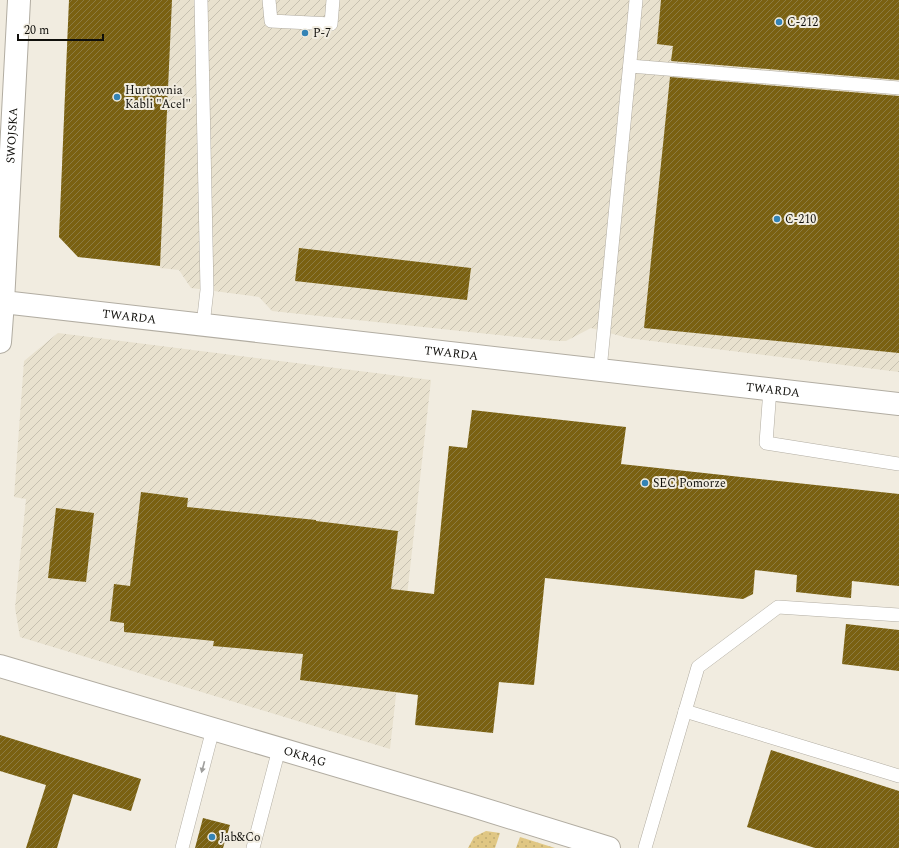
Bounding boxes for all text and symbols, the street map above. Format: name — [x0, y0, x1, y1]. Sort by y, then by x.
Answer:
place label: C-212 — [787, 13, 818, 32]
scale bar — [18, 16, 103, 42]
marker: C-212 — [774, 17, 784, 27]
text: 20 m — [24, 21, 49, 40]
place label: P-7 — [313, 24, 331, 43]
marker: P-7 — [300, 28, 310, 38]
place label: Hurtownia Kabli "Acel" — [125, 81, 191, 114]
marker: Hurtownia Kabli "Acel" — [112, 92, 122, 102]
street label: SWOJSKA — [1, 107, 23, 164]
place label: C-210 — [785, 210, 816, 229]
marker: C-210 — [772, 214, 782, 224]
street label: TWARDA — [101, 304, 157, 329]
street label: TWARDA — [423, 341, 479, 366]
street label: TWARDA — [745, 377, 801, 402]
place label: SEC Pomorze — [653, 474, 726, 493]
marker: SEC Pomorze — [640, 478, 650, 488]
street label: OKRĄG — [281, 741, 329, 772]
one-way arrow — [200, 761, 206, 773]
place label: Jab&Co — [220, 828, 260, 847]
marker: Jab&Co — [207, 832, 217, 842]

